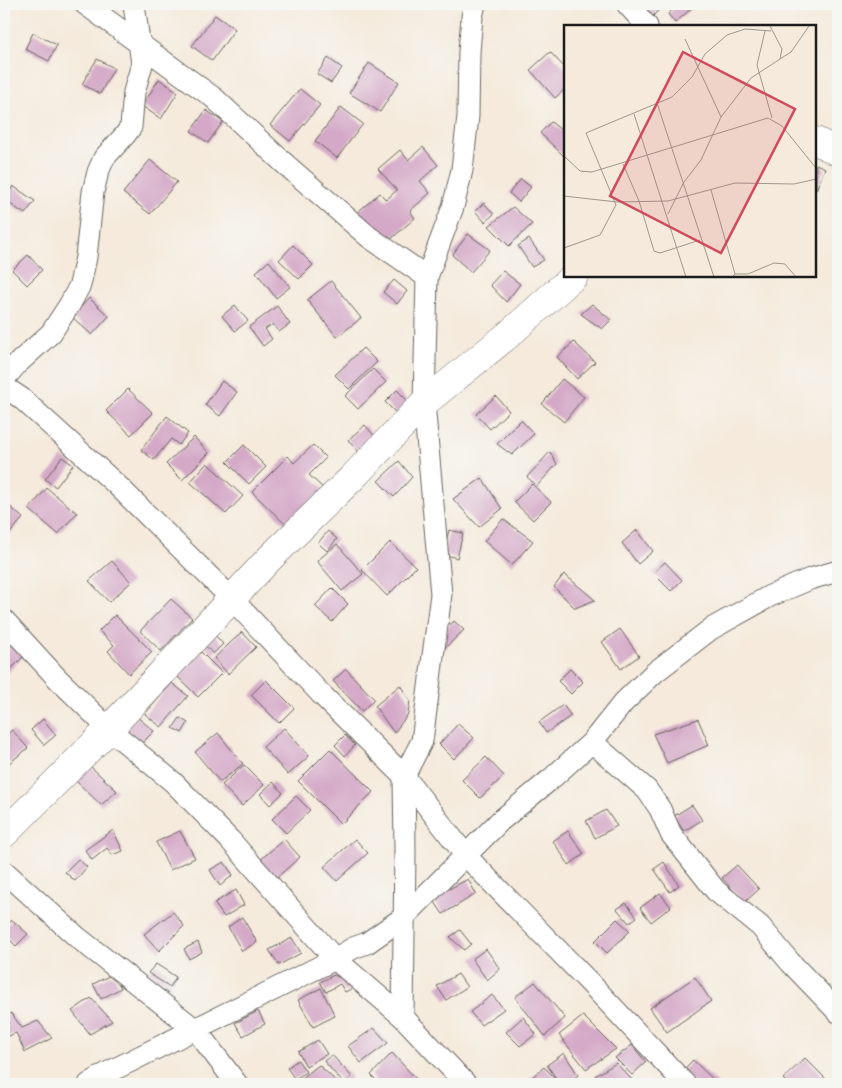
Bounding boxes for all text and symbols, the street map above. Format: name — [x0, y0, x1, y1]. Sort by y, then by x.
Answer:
inset map — [564, 25, 817, 278]

